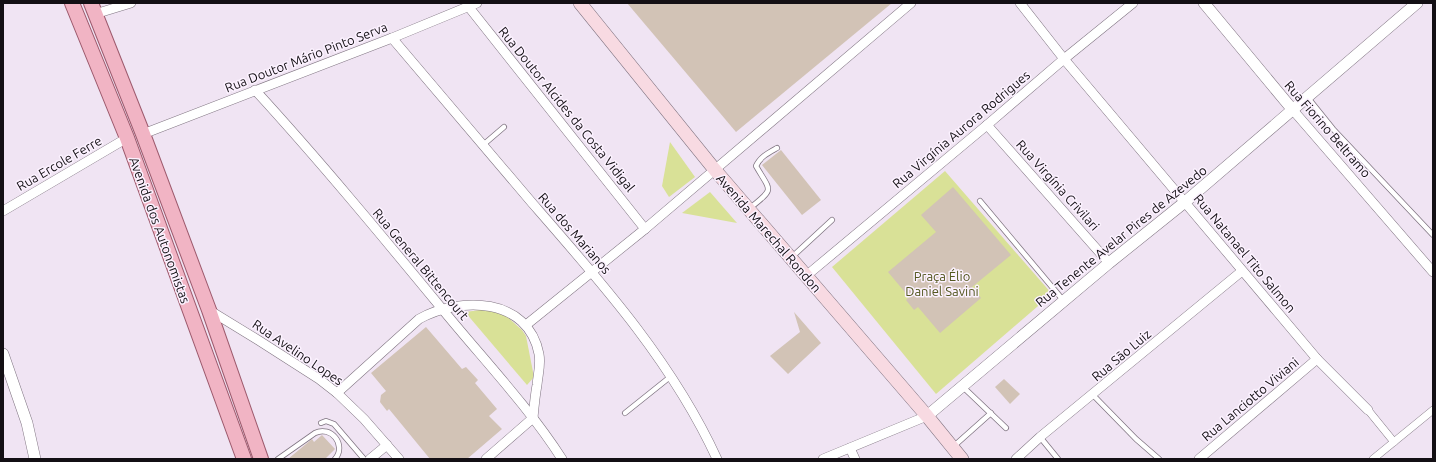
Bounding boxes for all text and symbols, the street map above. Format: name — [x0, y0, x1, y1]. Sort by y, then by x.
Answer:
street label: Rua Doutor Mário Pinto Serva — [223, 19, 389, 95]
street label: Rua Doutor Alcides da Costa Vidigal — [496, 24, 638, 195]
street label: Rua Virgínia Aurora Rodrigues — [890, 67, 1033, 191]
street label: Rua Fiorino Beltramo — [1282, 78, 1374, 180]
street label: Rua Ercole Ferre — [14, 133, 104, 193]
street label: Rua Virgínia Crivilari — [1014, 137, 1102, 233]
street label: Avenida dos Autonomistas — [127, 155, 193, 305]
street label: Rua Tenente Avelar Pires de Azevedo — [1033, 163, 1209, 309]
street label: Avenida Marechal Rondon — [714, 171, 824, 295]
street label: Rua dos Marianos — [536, 190, 614, 277]
street label: Rua Natanael Tito Salmon — [1191, 191, 1299, 315]
street label: Rua General Bittencourt — [370, 206, 472, 322]
park label: Praça Élio Daniel Savini — [905, 268, 979, 298]
street label: Rua Avelino Lopes — [250, 317, 346, 388]
street label: Rua São Luiz — [1089, 326, 1153, 384]
street label: Rua Lanciotto Viviani — [1199, 354, 1301, 444]

